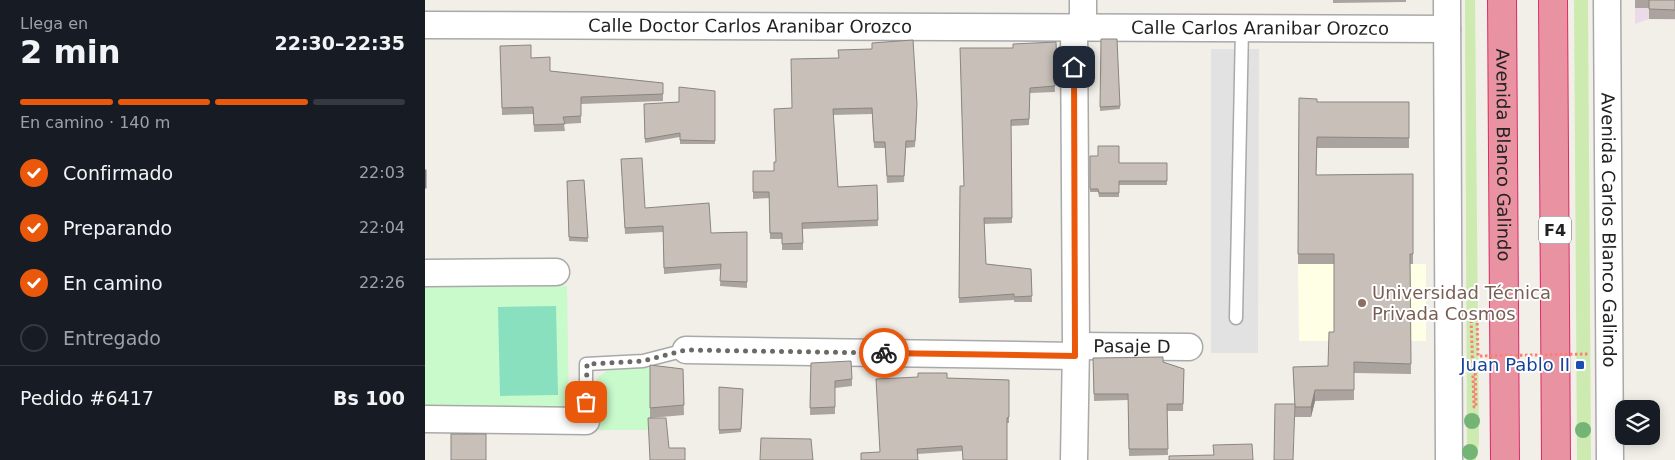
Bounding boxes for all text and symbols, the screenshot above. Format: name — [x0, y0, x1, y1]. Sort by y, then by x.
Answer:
text: Llega en — [20, 14, 88, 33]
street label: Calle Doctor Carlos Aranibar Orozco — [588, 15, 912, 37]
street label: Calle Carlos Aranibar Orozco — [1131, 17, 1389, 39]
text: 22:30–22:35 — [275, 32, 405, 54]
text: 2 min — [20, 33, 121, 71]
pin — [1053, 46, 1095, 88]
street label: Avenida Blanco Galindo — [1492, 48, 1515, 262]
icon: home — [1060, 53, 1088, 81]
street label: Avenida Carlos Blanco Galindo — [1598, 92, 1620, 368]
text: En camino · 140 m — [20, 113, 170, 132]
icon: check — [20, 159, 48, 187]
text: Confirmado — [63, 162, 173, 184]
text: 22:03 — [359, 163, 405, 182]
icon: check — [20, 214, 48, 242]
road number: F4 — [1539, 216, 1571, 244]
text: Preparando — [63, 217, 172, 239]
text: 22:04 — [359, 218, 405, 237]
icon: check — [20, 269, 48, 297]
text: En camino — [63, 272, 163, 294]
text: 22:26 — [359, 273, 405, 292]
place label: Universidad Técnica Privada Cosmos — [1372, 282, 1551, 324]
marker: Universidad Técnica Privada Cosmos — [1356, 297, 1368, 309]
text: Entregado — [63, 327, 161, 349]
courier — [859, 328, 909, 378]
street label: Pasaje D — [1093, 335, 1171, 357]
icon: bike — [870, 339, 898, 367]
place label: Juan Pablo II — [1459, 354, 1570, 375]
marker: Juan Pablo II — [1574, 359, 1586, 371]
pin — [565, 381, 607, 423]
text: Pedido #6417 — [20, 387, 154, 409]
text: Bs 100 — [333, 387, 405, 409]
icon: bag — [572, 388, 600, 416]
map controls — [1615, 400, 1660, 445]
button: layers — [1615, 400, 1660, 445]

